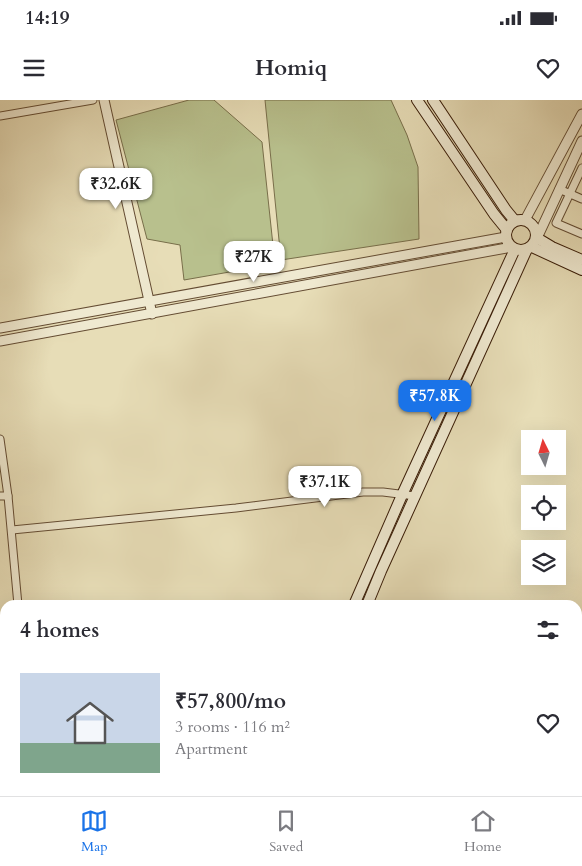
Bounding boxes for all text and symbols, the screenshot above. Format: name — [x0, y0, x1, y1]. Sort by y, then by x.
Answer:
text: 14:19 — [25, 5, 69, 31]
text: Homiq — [255, 53, 327, 83]
icon: menu — [20, 54, 48, 82]
icon: heart — [534, 54, 562, 82]
pin: ₹32.6K — [75, 168, 157, 210]
text: ₹32.6K — [90, 173, 142, 195]
pin: ₹27K — [224, 240, 284, 283]
text: ₹27K — [235, 246, 273, 268]
pin: ₹57.8K — [394, 380, 476, 422]
text: ₹57.8K — [409, 385, 461, 407]
north arrow — [521, 430, 566, 475]
map controls — [521, 430, 566, 585]
pin: ₹37.1K — [284, 466, 366, 508]
text: ₹37.1K — [299, 471, 351, 493]
button: locate — [521, 485, 566, 530]
button: layers — [521, 540, 566, 585]
text: 4 homes — [20, 616, 99, 645]
icon: filters — [534, 616, 562, 644]
text: ₹57,800/mo — [175, 687, 286, 716]
icon: home — [60, 693, 120, 753]
icon: heart — [534, 709, 562, 737]
text: 3 rooms · 116 m² — [175, 716, 290, 738]
text: Apartment — [175, 738, 248, 760]
tab: Map — [80, 807, 108, 856]
tab: Saved — [269, 807, 303, 856]
tab: Home — [464, 807, 502, 856]

